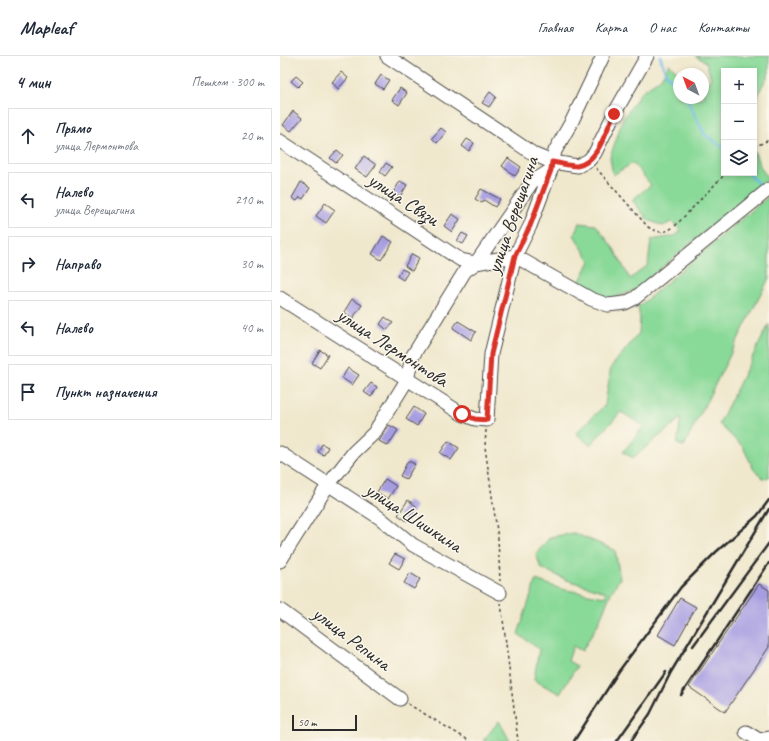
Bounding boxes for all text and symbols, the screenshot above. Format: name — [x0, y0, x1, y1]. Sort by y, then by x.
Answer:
text: Mapleaf — [20, 16, 73, 40]
text: Главная — [538, 19, 573, 36]
text: Карта — [595, 19, 627, 36]
text: О нас — [649, 19, 676, 36]
text: Контакты — [698, 19, 749, 36]
north arrow — [673, 68, 709, 104]
map controls — [721, 68, 757, 176]
button: + — [721, 68, 757, 104]
text: 4 мин — [16, 72, 51, 93]
text: Пешком · 300 m — [191, 74, 264, 90]
button: − — [721, 104, 757, 140]
route end — [605, 105, 623, 123]
text: Прямо — [55, 119, 91, 138]
icon: ahead — [17, 125, 39, 147]
text: 20 m — [241, 128, 263, 144]
text: улица Лермонтова — [55, 138, 138, 154]
button: layers — [721, 140, 757, 176]
street label: улица Верещагина — [481, 152, 545, 278]
street label: улица Связи — [362, 167, 445, 233]
text: Налево — [55, 183, 93, 202]
icon: left — [17, 189, 39, 211]
text: 210 m — [235, 192, 263, 208]
text: улица Верещагина — [55, 202, 134, 218]
icon: right — [17, 253, 39, 275]
text: Направо — [55, 255, 101, 274]
text: 30 m — [241, 256, 263, 272]
street label: улица Лермонтова — [332, 302, 454, 393]
icon: left — [17, 317, 39, 339]
text: Налево — [55, 319, 93, 338]
text: 40 m — [241, 320, 263, 336]
icon: arrive — [17, 381, 39, 403]
text: Пункт назначения — [55, 383, 157, 402]
route start — [453, 405, 471, 423]
street label: улица Шишкина — [360, 476, 468, 559]
street label: улица Репина — [307, 600, 397, 677]
scale bar — [292, 713, 357, 732]
text: 50 m — [298, 715, 317, 729]

